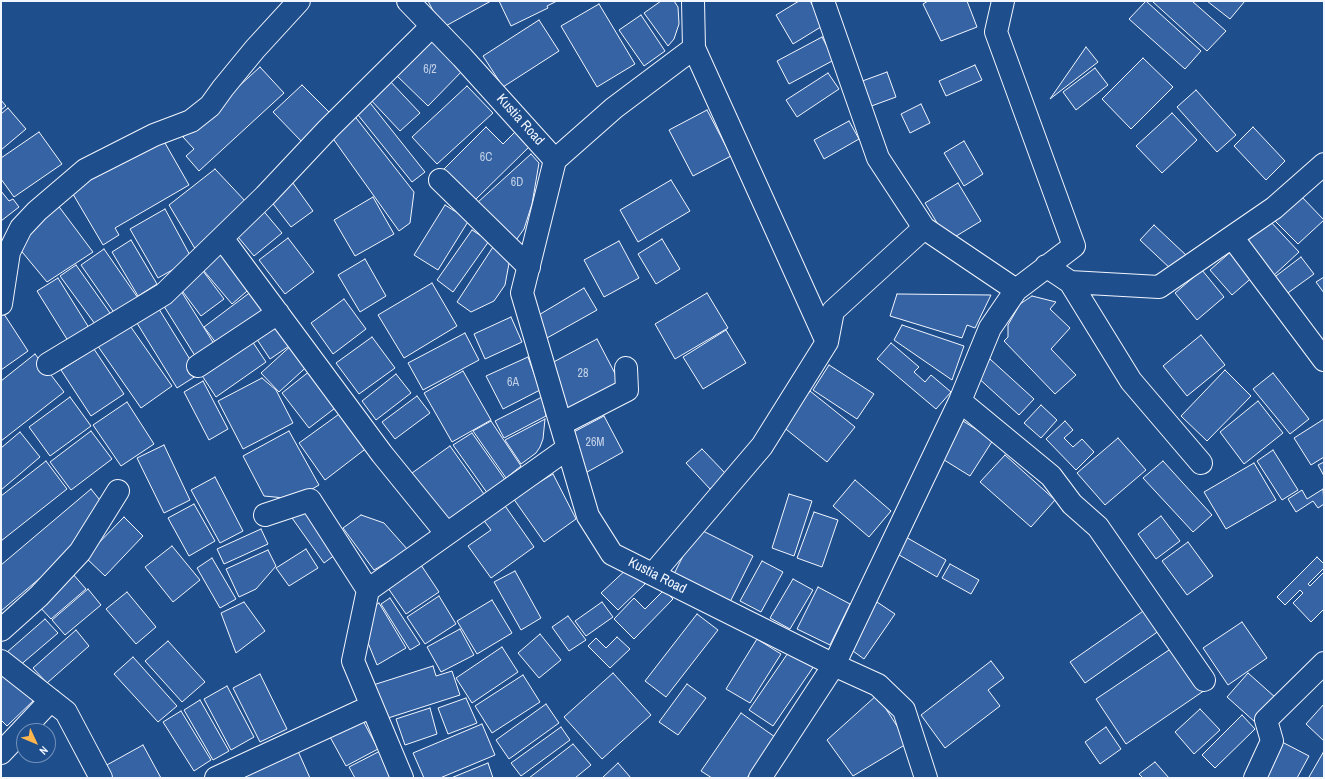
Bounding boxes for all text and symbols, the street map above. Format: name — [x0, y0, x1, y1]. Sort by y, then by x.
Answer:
house number: 6/2 — [423, 63, 437, 77]
street label: Kustia Road — [493, 91, 547, 149]
house number: 6C — [480, 151, 492, 165]
house number: 6D — [511, 176, 523, 190]
house number: 28 — [578, 367, 588, 381]
house number: 6A — [507, 376, 519, 390]
house number: 26M — [585, 436, 605, 450]
street label: Kustia Road — [625, 554, 689, 598]
north arrow — [16, 723, 56, 763]
text: N — [37, 743, 51, 758]

